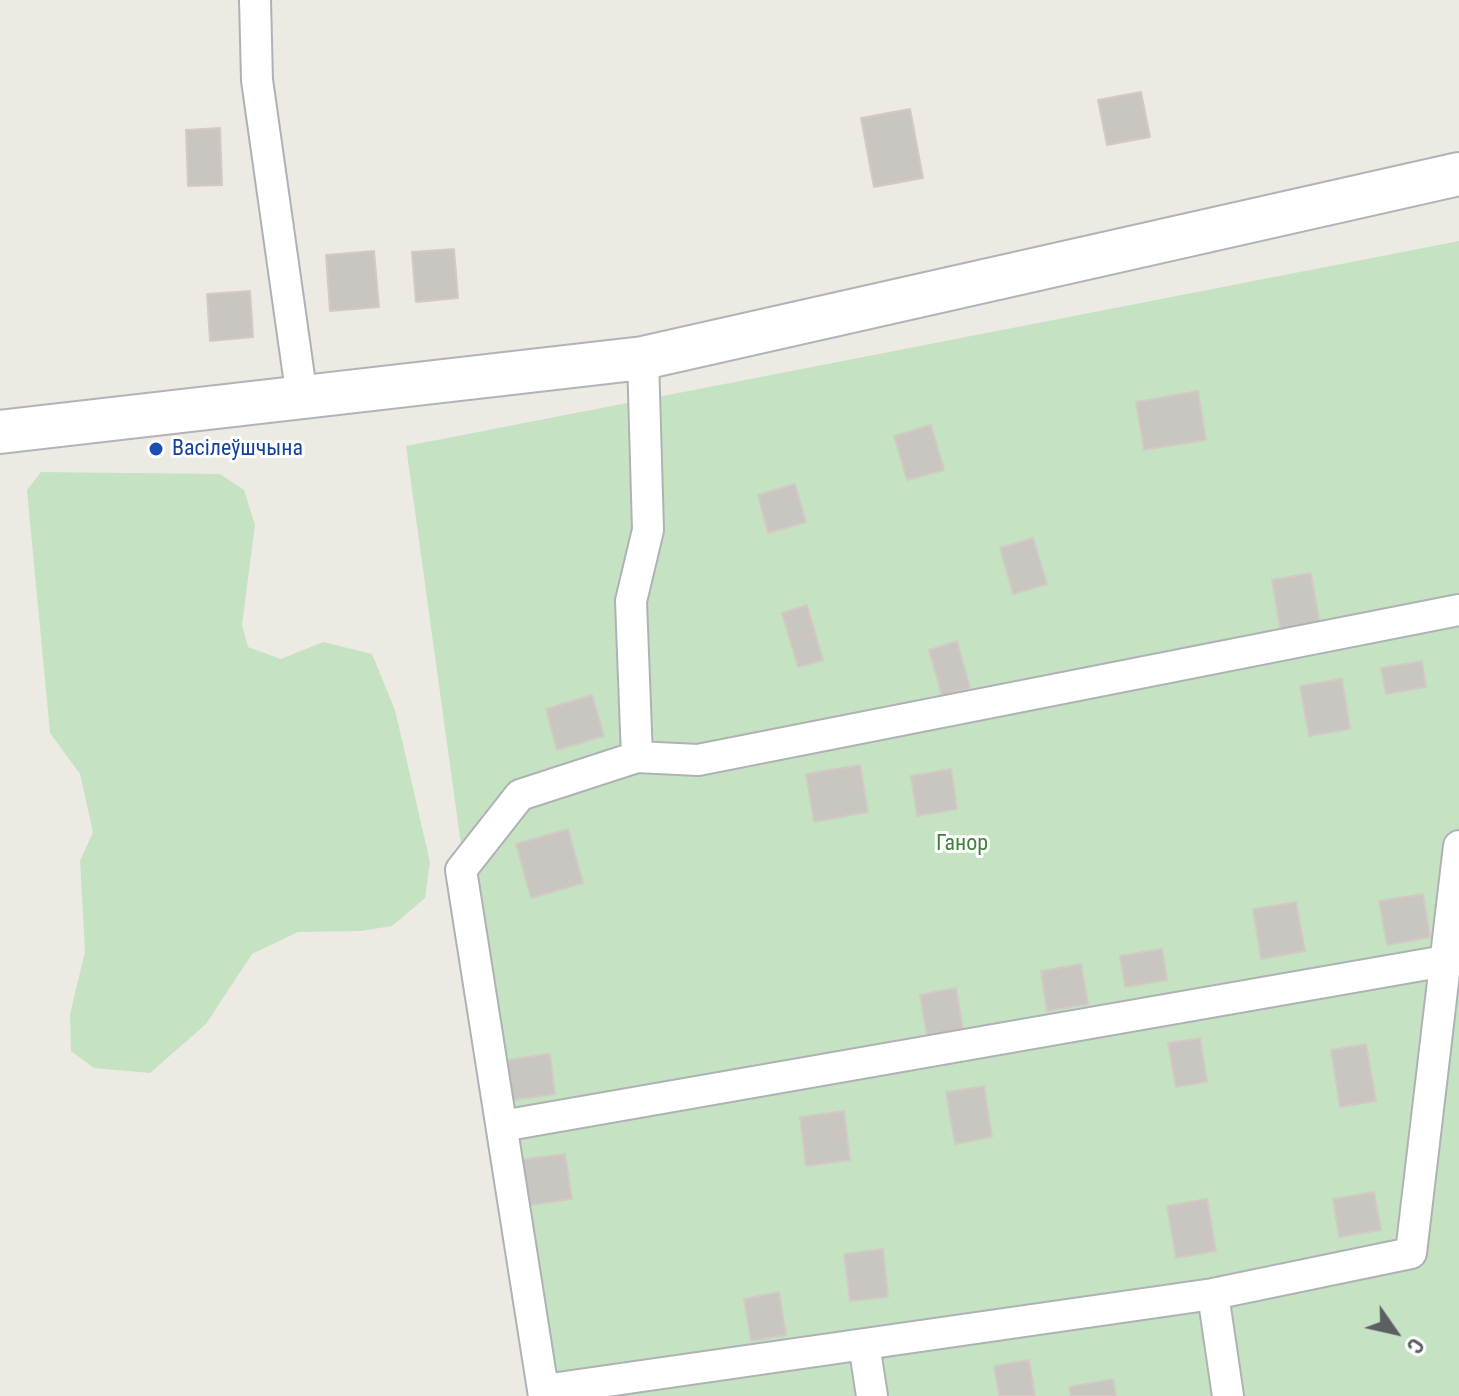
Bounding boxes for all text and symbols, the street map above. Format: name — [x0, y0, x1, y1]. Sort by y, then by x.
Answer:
place label: Васілеўшчына — [172, 436, 303, 462]
marker: Васілеўшчына — [147, 440, 165, 458]
park label: Ганор — [936, 831, 988, 857]
north arrow — [1355, 1292, 1435, 1372]
text: С — [1401, 1334, 1429, 1358]

